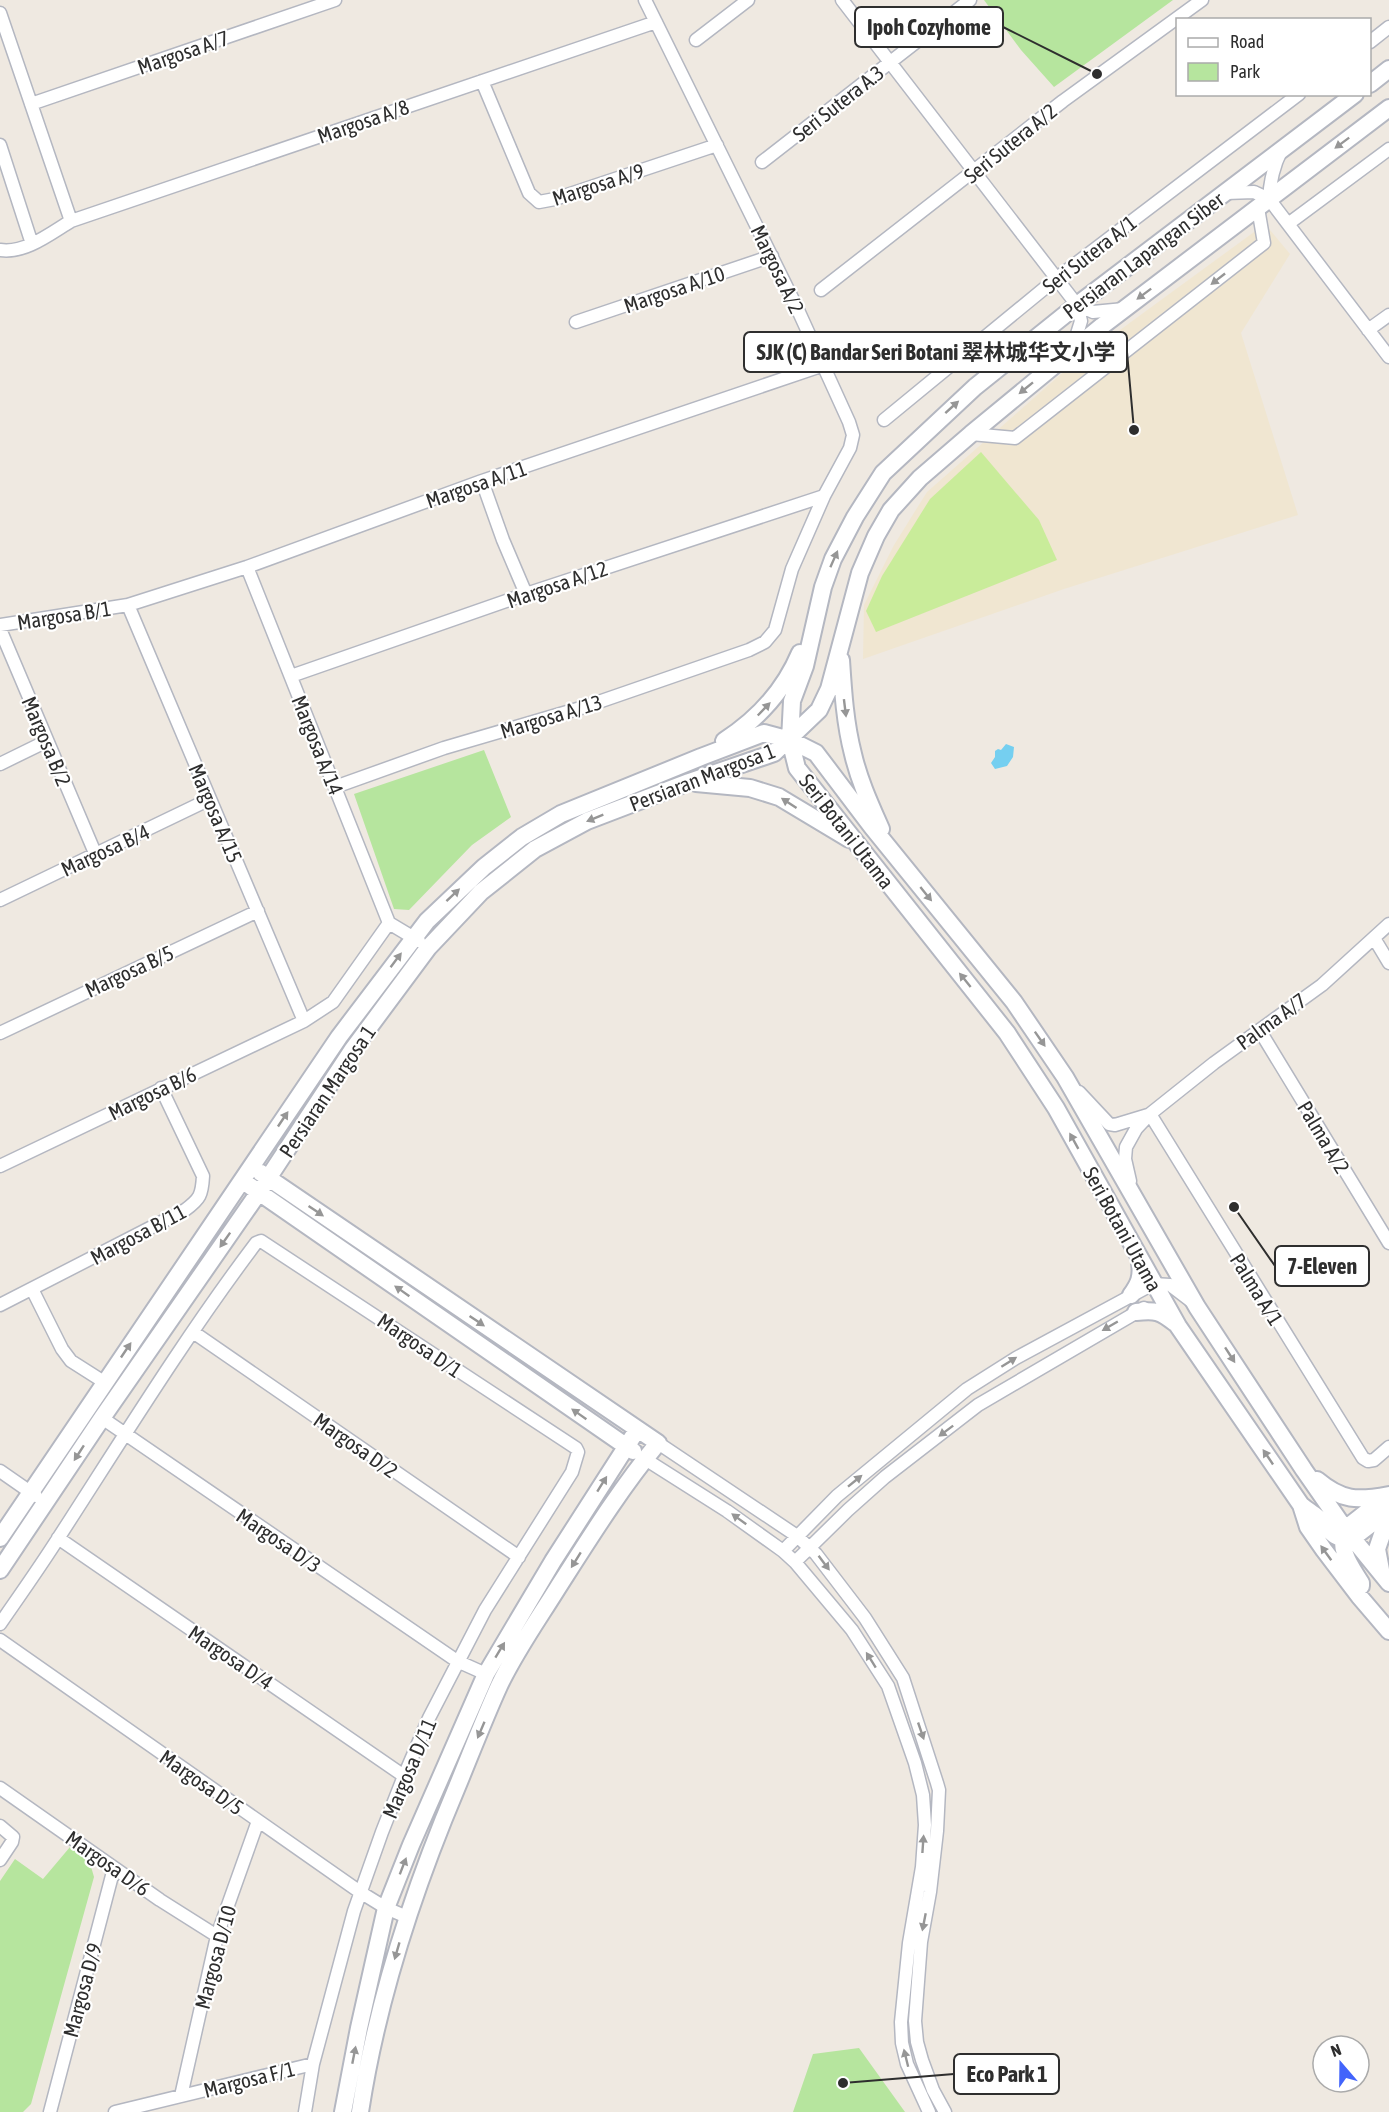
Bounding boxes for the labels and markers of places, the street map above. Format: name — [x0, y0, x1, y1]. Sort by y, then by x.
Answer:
callout: Ipoh Cozyhome — [855, 7, 1003, 47]
callout: SJK (C) Bandar Seri Botani 翠林城华文小学 — [744, 332, 1127, 372]
callout: 7-Eleven — [1275, 1246, 1369, 1286]
callout: Eco Park 1 — [954, 2054, 1059, 2094]

